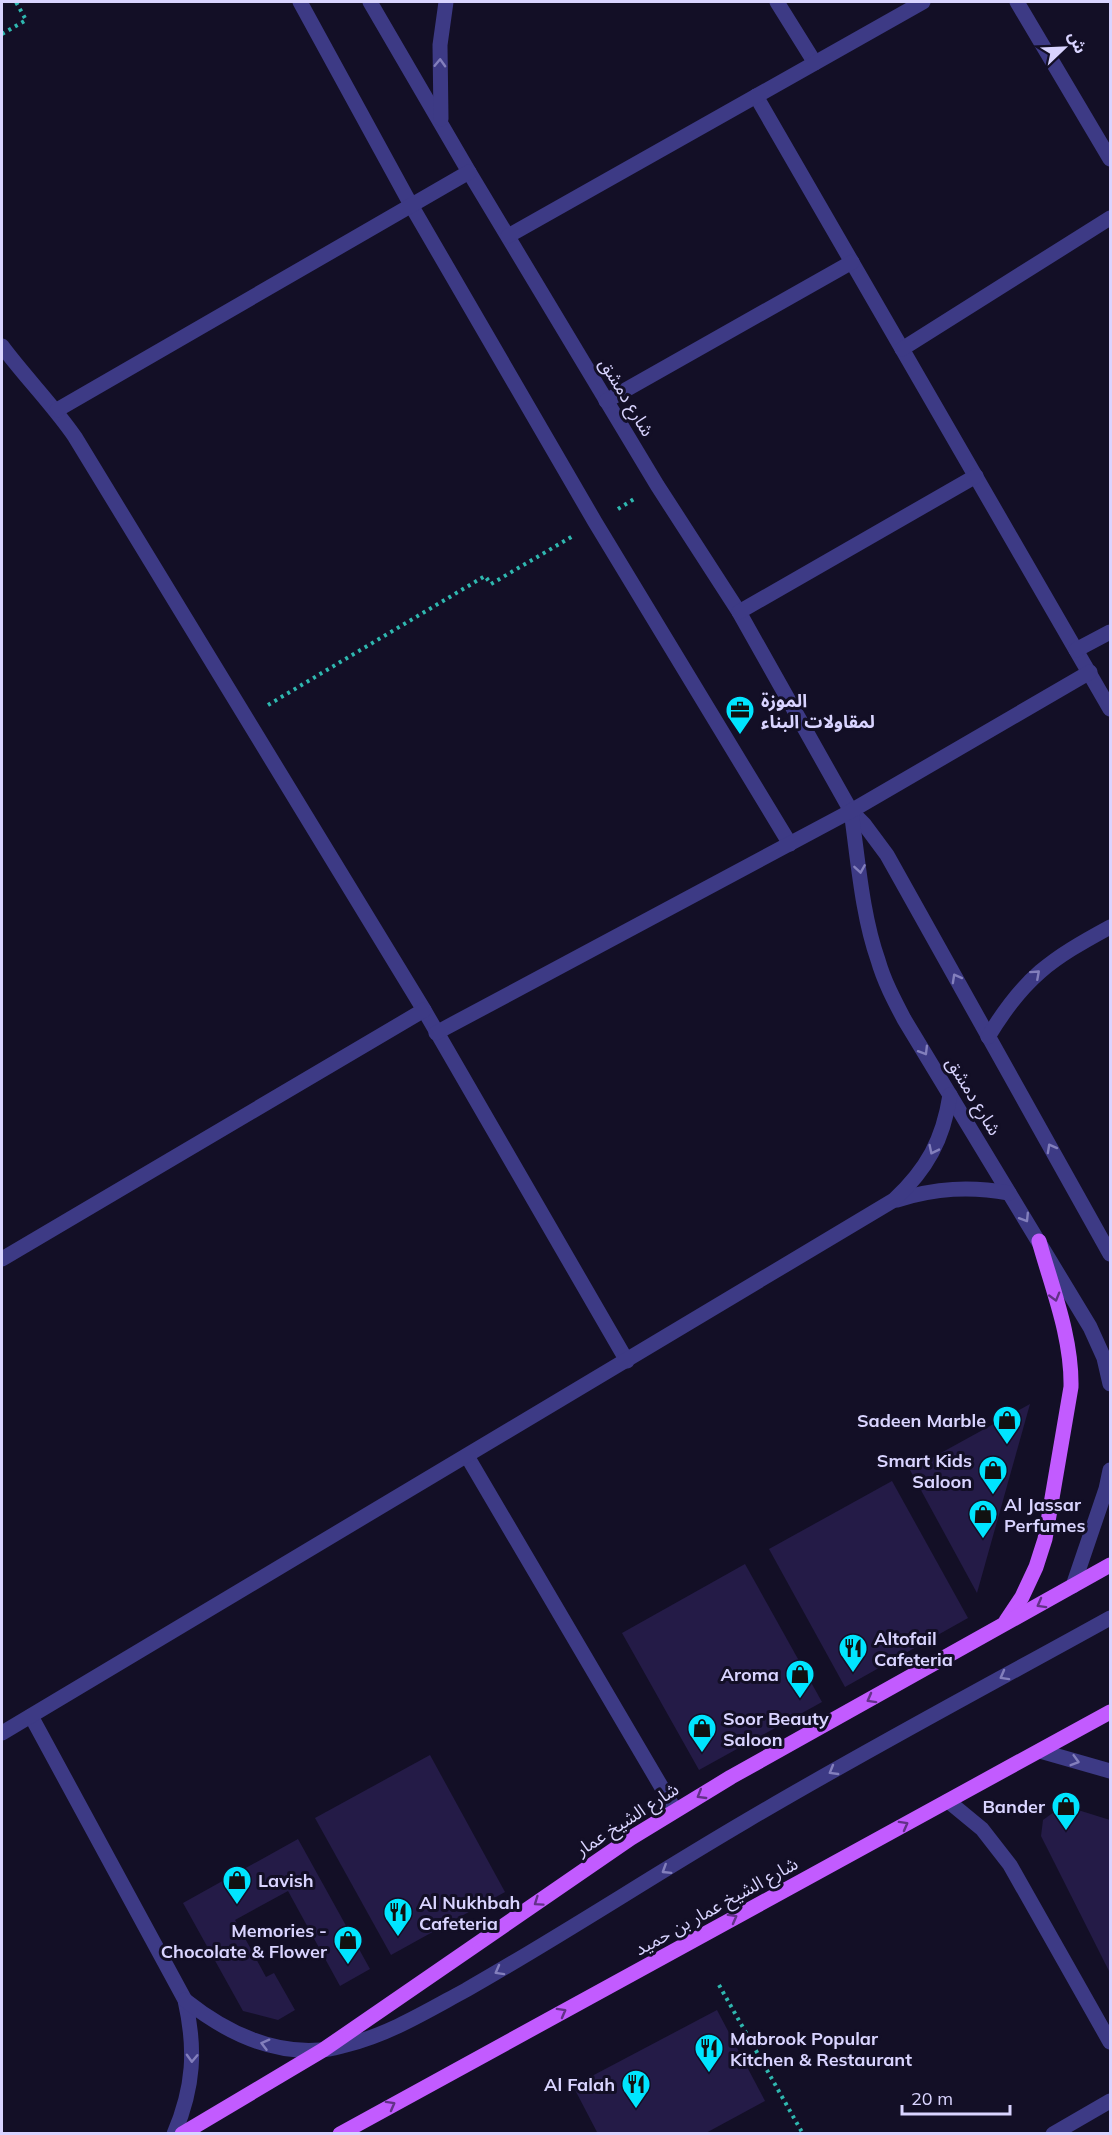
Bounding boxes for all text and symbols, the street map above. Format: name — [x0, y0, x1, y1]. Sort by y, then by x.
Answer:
north arrow — [1034, 18, 1094, 78]
text: ش — [1064, 28, 1091, 56]
one-way arrow — [433, 59, 446, 68]
street label: شارع دمشق — [592, 354, 659, 442]
place label: الموزة لمقاولات البناء — [761, 689, 875, 733]
office icon: الموزة لمقاولات البناء — [724, 694, 756, 736]
one-way arrow — [853, 864, 865, 874]
one-way arrow — [1029, 970, 1040, 981]
one-way arrow — [952, 974, 963, 984]
one-way arrow — [916, 1045, 928, 1055]
street label: شارع دمشق — [939, 1053, 1006, 1141]
one-way arrow — [929, 1144, 941, 1155]
one-way arrow — [1047, 1144, 1058, 1154]
one-way arrow — [1017, 1212, 1029, 1222]
one-way arrow — [1048, 1291, 1060, 1302]
shop icon: Sadeen Marble — [991, 1404, 1023, 1446]
place label: Sadeen Marble — [857, 1409, 986, 1432]
place label: Smart Kids Saloon — [877, 1449, 972, 1493]
shop icon: Smart Kids Saloon — [977, 1454, 1009, 1496]
place label: Al Jassar Perfumes — [1004, 1493, 1085, 1537]
shop icon: Al Jassar Perfumes — [967, 1498, 999, 1540]
one-way arrow — [1037, 1597, 1047, 1608]
place label: Altofail Cafeteria — [874, 1627, 953, 1671]
restaurant icon: Altofail Cafeteria — [837, 1632, 869, 1674]
shop icon: Aroma — [784, 1658, 816, 1700]
place label: Aroma — [721, 1663, 779, 1686]
one-way arrow — [1000, 1669, 1010, 1680]
one-way arrow — [867, 1692, 877, 1703]
place label: Soor Beauty Saloon — [723, 1707, 829, 1751]
shop icon: Soor Beauty Saloon — [686, 1712, 718, 1754]
one-way arrow — [1069, 1754, 1080, 1766]
one-way arrow — [829, 1764, 840, 1775]
street label: شارع الشيخ عمار — [570, 1777, 685, 1864]
one-way arrow — [697, 1787, 707, 1799]
shop icon: Bander — [1050, 1790, 1082, 1832]
place label: Bander — [982, 1795, 1046, 1818]
one-way arrow — [898, 1821, 908, 1832]
street label: شارع الشيخ عمار بن حميد — [630, 1852, 803, 1963]
one-way arrow — [662, 1863, 672, 1875]
shop icon: Lavish — [221, 1864, 253, 1906]
place label: Lavish — [258, 1869, 314, 1892]
place label: Al Nukhbah Cafeteria — [419, 1891, 520, 1935]
one-way arrow — [534, 1895, 545, 1906]
restaurant icon: Al Nukhbah Cafeteria — [382, 1896, 414, 1938]
one-way arrow — [727, 1914, 737, 1925]
place label: Memories - Chocolate & Flower — [161, 1919, 328, 1963]
shop icon: Memories - Chocolate & Flower — [332, 1924, 364, 1966]
one-way arrow — [495, 1964, 505, 1975]
one-way arrow — [556, 2008, 566, 2019]
place label: Mabrook Popular Kitchen & Restaurant — [730, 2027, 912, 2071]
restaurant icon: Mabrook Popular Kitchen & Restaurant — [693, 2032, 725, 2074]
one-way arrow — [260, 2038, 270, 2051]
one-way arrow — [186, 2054, 198, 2063]
restaurant icon: Al Falah — [620, 2068, 652, 2110]
place label: Al Falah — [544, 2073, 615, 2096]
scale bar — [902, 2078, 1010, 2116]
text: 20 m — [911, 2087, 953, 2110]
one-way arrow — [385, 2101, 395, 2112]

